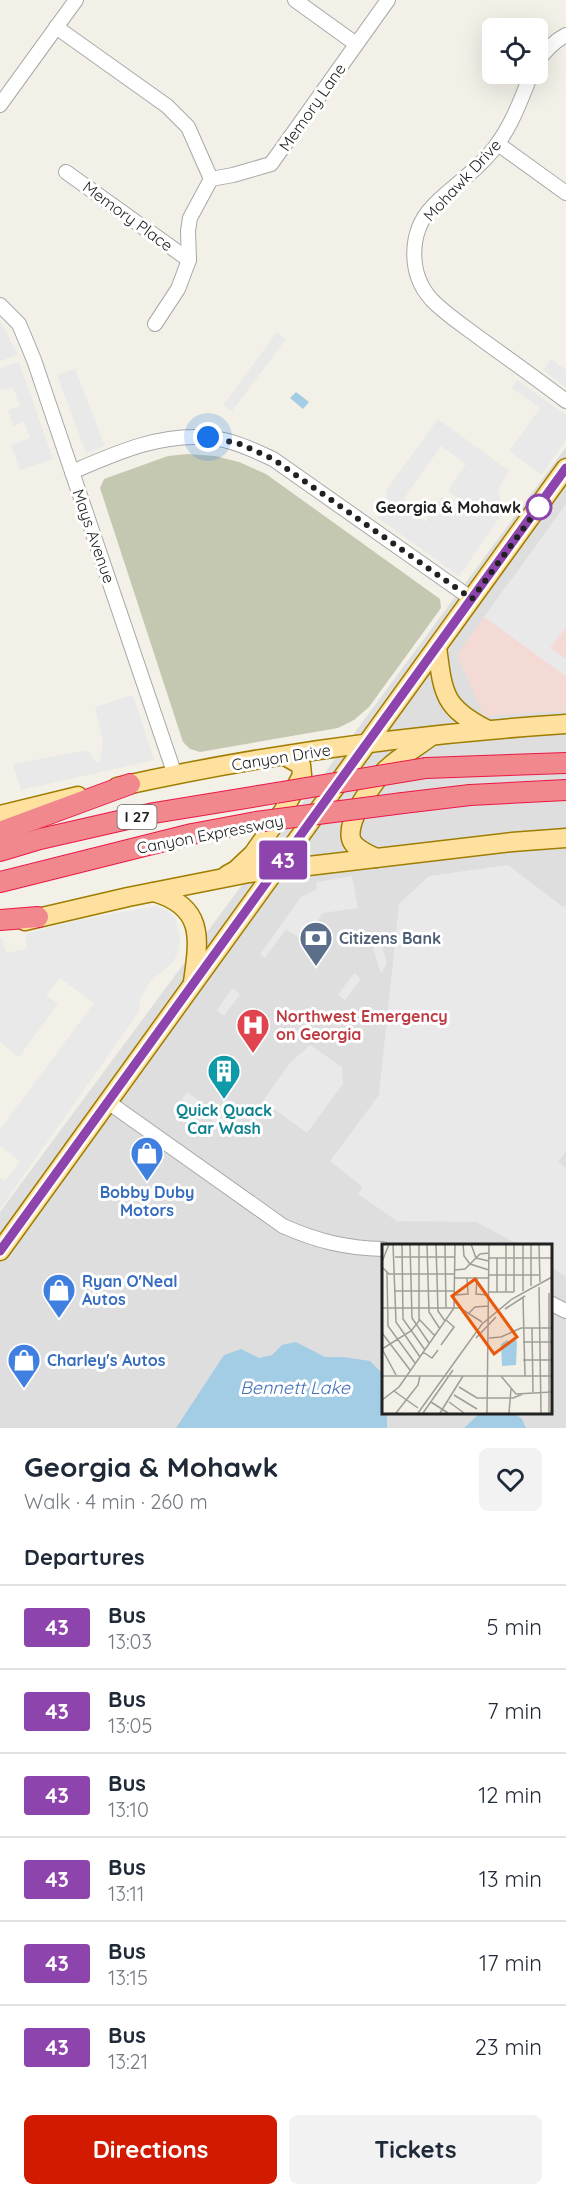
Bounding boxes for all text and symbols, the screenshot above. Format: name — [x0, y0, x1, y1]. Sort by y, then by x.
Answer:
map controls — [482, 18, 548, 84]
button: locate — [482, 18, 548, 84]
street label: Memory Lane — [274, 59, 350, 155]
street label: Mohawk Drive — [419, 135, 505, 225]
street label: Memory Place — [79, 177, 177, 255]
your location — [193, 422, 223, 452]
street label: Mays Avenue — [69, 486, 119, 586]
marker: Georgia & Mohawk — [526, 494, 552, 520]
place label: Georgia & Mohawk — [376, 497, 521, 517]
street label: Canyon Drive — [230, 739, 332, 775]
road number: I 27 — [118, 805, 156, 829]
street label: Canyon Expressway — [135, 810, 285, 858]
line badge: 43 — [256, 840, 310, 880]
text: 43 — [271, 847, 295, 873]
bank icon: Citizens Bank — [298, 920, 334, 967]
place label: Citizens Bank — [339, 928, 441, 948]
place label: Northwest Emergency on Georgia — [276, 1006, 448, 1044]
hospital icon: Northwest Emergency on Georgia — [235, 1007, 271, 1054]
building icon: Quick Quack Car Wash — [206, 1053, 242, 1100]
place label: Quick Quack Car Wash — [176, 1100, 272, 1138]
shop icon: Bobby Duby Motors — [129, 1135, 165, 1182]
place label: Bobby Duby Motors — [100, 1182, 194, 1220]
inset map — [382, 1244, 551, 1413]
place label: Ryan O'Neal Autos — [82, 1271, 178, 1309]
shop icon: Ryan O'Neal Autos — [41, 1272, 77, 1319]
shop icon: Charley's Autos — [6, 1342, 42, 1389]
place label: Charley's Autos — [47, 1350, 166, 1370]
water label: Bennett Lake — [240, 1376, 351, 1399]
button: heart — [479, 1448, 542, 1511]
text: Georgia & Mohawk — [24, 1449, 278, 1484]
text: Walk · 4 min · 260 m — [24, 1489, 208, 1514]
text: Departures — [24, 1543, 145, 1571]
text: Bus — [108, 1601, 146, 1629]
text: 5 min — [487, 1613, 542, 1641]
text: 43 — [45, 1614, 69, 1640]
text: 13:03 — [108, 1629, 152, 1654]
text: Bus — [108, 1685, 146, 1713]
text: 7 min — [487, 1697, 542, 1725]
text: 43 — [45, 1698, 69, 1724]
text: 13:05 — [108, 1713, 152, 1738]
text: Bus — [108, 1769, 146, 1797]
text: 12 min — [478, 1781, 542, 1809]
text: 43 — [45, 1782, 69, 1808]
text: 13:10 — [108, 1797, 149, 1822]
text: Bus — [108, 1853, 146, 1881]
text: 13 min — [479, 1865, 542, 1893]
text: 43 — [45, 1866, 69, 1892]
text: 13:11 — [108, 1881, 144, 1906]
text: Bus — [108, 1937, 146, 1965]
text: 17 min — [479, 1949, 542, 1977]
text: 43 — [45, 1950, 69, 1976]
text: 13:15 — [108, 1965, 148, 1990]
text: Bus — [108, 2021, 146, 2049]
text: 23 min — [475, 2033, 542, 2061]
text: 43 — [45, 2034, 69, 2060]
text: 13:21 — [108, 2049, 148, 2074]
button: Directions — [24, 2115, 277, 2184]
button: Tickets — [289, 2115, 542, 2184]

